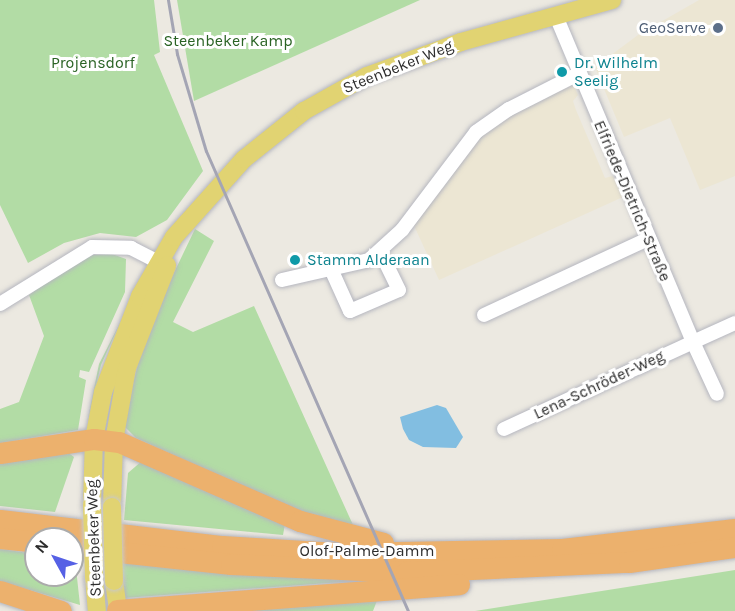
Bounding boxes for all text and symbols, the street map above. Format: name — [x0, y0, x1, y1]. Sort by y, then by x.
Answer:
place label: GeoServe — [639, 18, 706, 38]
marker: GeoServe — [711, 21, 725, 35]
park label: Steenbeker Kamp — [163, 31, 293, 51]
street label: Steenbeker Weg — [340, 36, 456, 98]
park label: Projensdorf — [51, 53, 135, 73]
place label: Dr. Wilhelm Seelig — [574, 53, 658, 91]
marker: Dr. Wilhelm Seelig — [555, 65, 569, 79]
street label: Elfriede-Dietrich-Straße — [589, 118, 675, 284]
place label: Stamm Alderaan — [307, 250, 430, 270]
marker: Stamm Alderaan — [288, 253, 302, 267]
street label: Lena-Schröder-Weg — [531, 346, 667, 424]
street label: Steenbeker Weg — [82, 479, 106, 597]
north arrow — [24, 527, 84, 587]
text: N — [30, 536, 52, 557]
street label: Olof-Palme-Damm — [300, 541, 434, 561]

